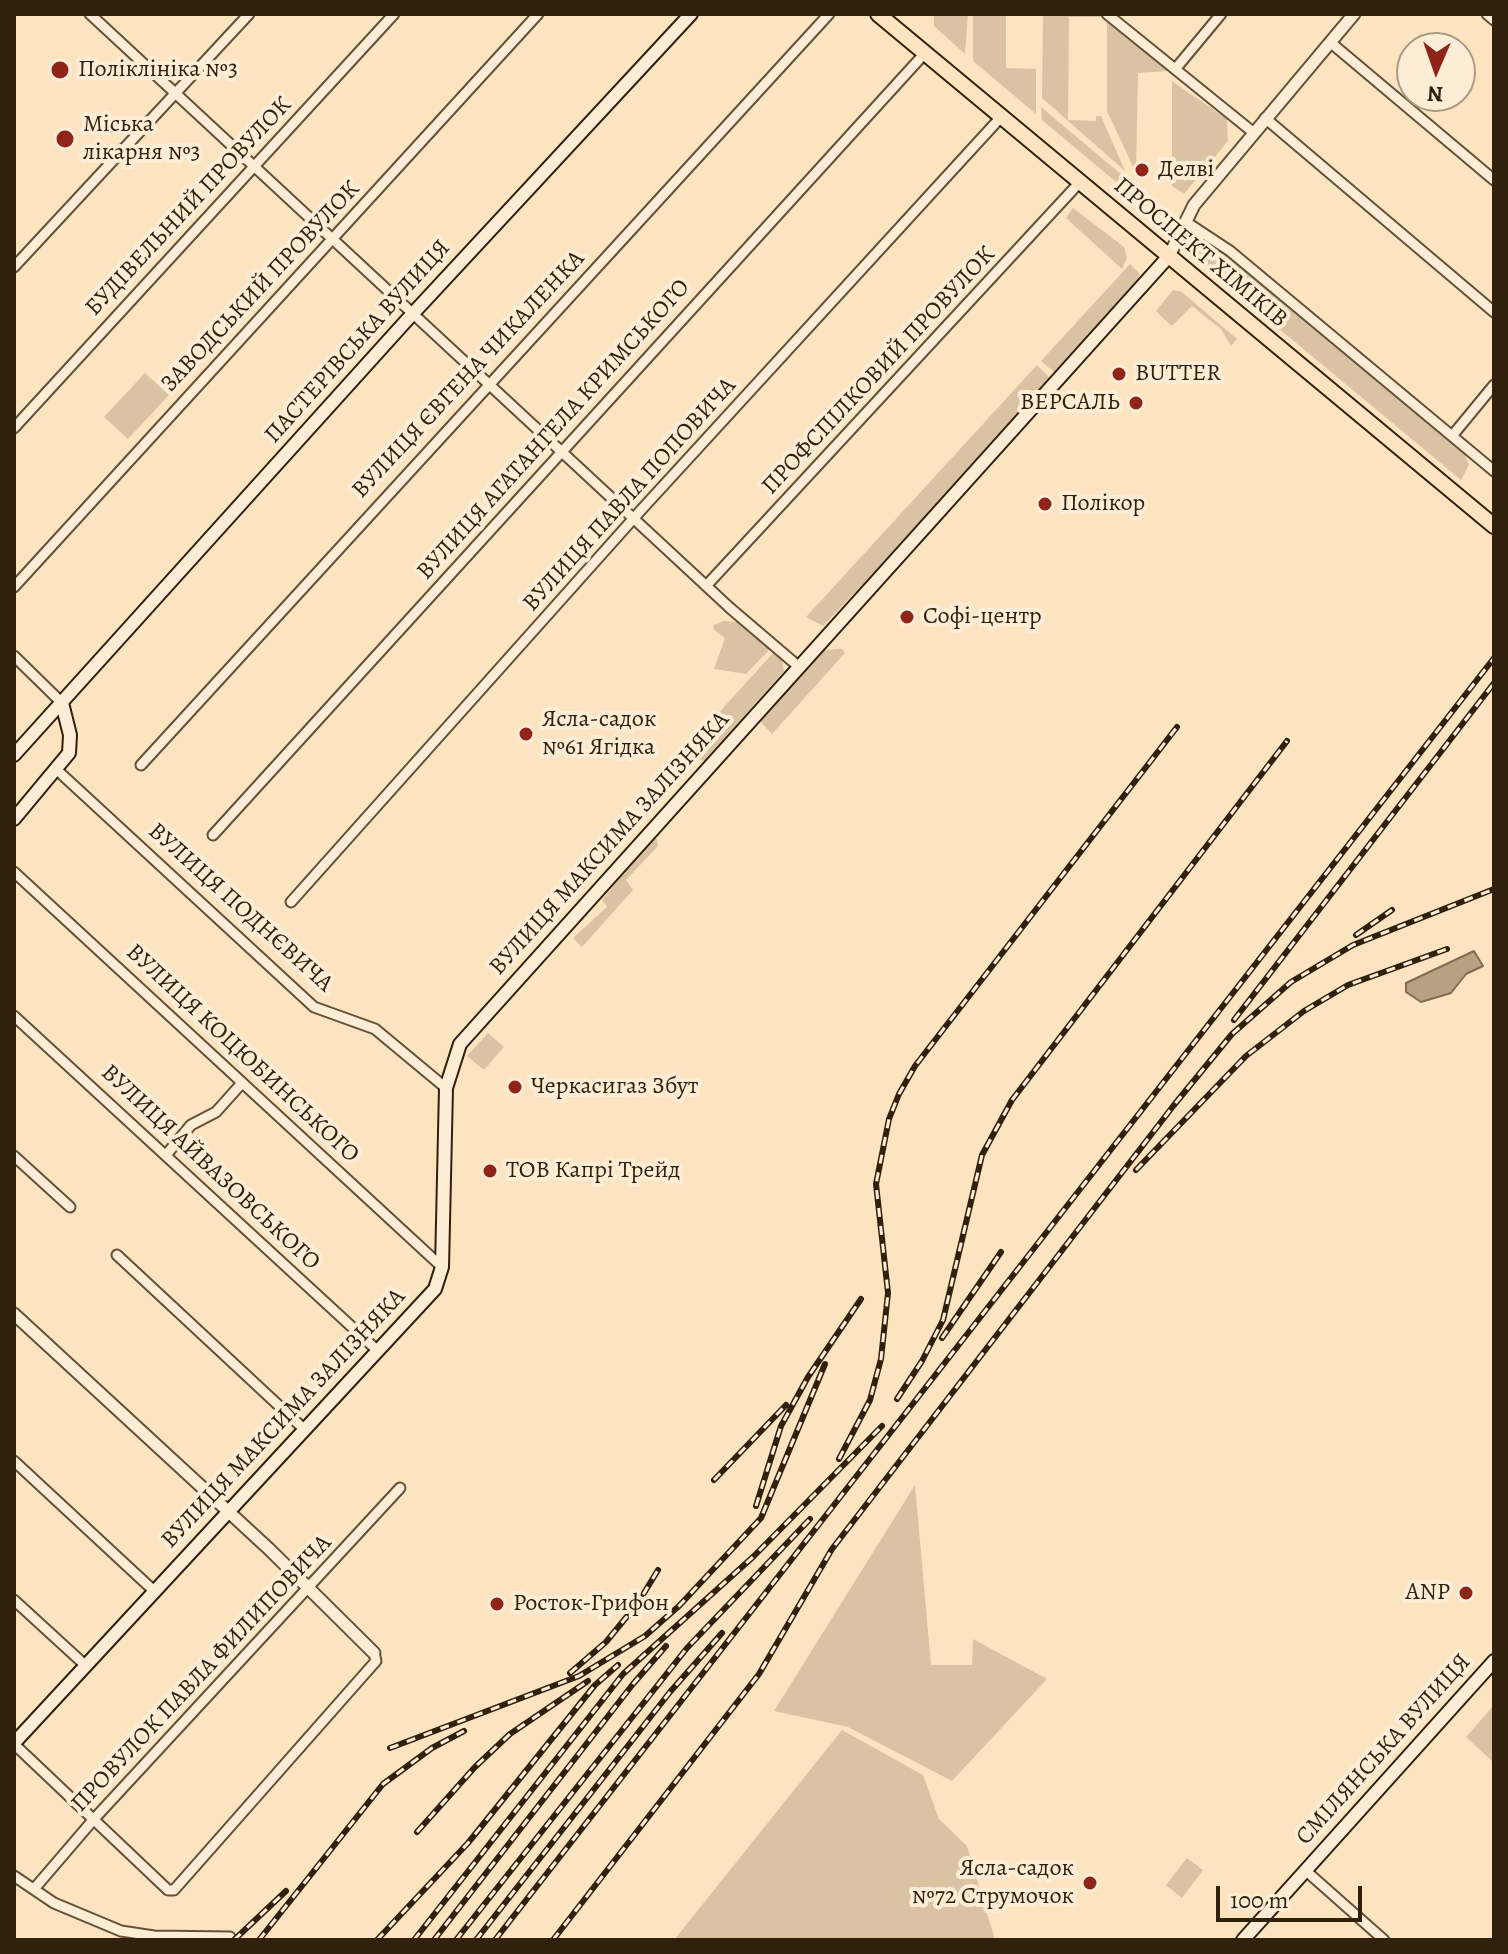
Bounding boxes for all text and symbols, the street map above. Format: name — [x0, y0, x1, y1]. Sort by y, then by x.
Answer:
north arrow — [1396, 32, 1476, 112]
place label: Поліклініка №3 — [78, 56, 238, 84]
marker: Поліклініка №3 — [49, 59, 71, 81]
text: N — [1427, 79, 1444, 109]
street label: БУДІВЕЛЬНИЙ ПРОВУЛОК — [80, 91, 298, 323]
place label: Міська лікарня №3 — [83, 111, 201, 167]
marker: Міська лікарня №3 — [54, 128, 76, 150]
place label: Делві — [1158, 156, 1214, 184]
marker: Делві — [1133, 161, 1151, 179]
street label: ПРОСПЕКТ ХІМІКІВ — [1107, 172, 1293, 334]
street label: ЗАВОДСЬКИЙ ПРОВУЛОК — [156, 175, 366, 399]
street label: ПАСТЕРІВСЬКА ВУЛИЦЯ — [259, 234, 457, 450]
street label: ПРОФСПІЛКОВИЙ ПРОВУЛОК — [756, 241, 1002, 501]
street label: ВУЛИЦЯ ЄВГЕНА ЧИКАЛЕНКА — [347, 245, 591, 505]
street label: ВУЛИЦЯ АГАТАНГЕЛА КРИМСЬКОГО — [411, 274, 697, 586]
place label: BUTTER — [1135, 360, 1221, 388]
marker: BUTTER — [1110, 365, 1128, 383]
street label: ВУЛИЦЯ ПАВЛА ПОПОВИЧА — [517, 372, 743, 618]
place label: ВЕРСАЛЬ — [1020, 389, 1120, 417]
marker: ВЕРСАЛЬ — [1127, 394, 1145, 412]
place label: Полікор — [1061, 490, 1145, 518]
marker: Полікор — [1036, 495, 1054, 513]
place label: Софі-центр — [923, 603, 1042, 631]
marker: Софі-центр — [898, 608, 916, 626]
street label: ВУЛИЦЯ МАКСИМА ЗАЛІЗНЯКА — [484, 706, 736, 982]
place label: Ясла-садок №61 Ягідка — [542, 706, 656, 762]
marker: Ясла-садок №61 Ягідка — [517, 725, 535, 743]
street label: ВУЛИЦЯ ПОДНЄВИЧА — [141, 817, 339, 999]
street label: ВУЛИЦЯ КОЦЮБИНСЬКОГО — [120, 938, 364, 1170]
street label: ВУЛИЦЯ АЙВАЗОВСЬКОГО — [95, 1059, 325, 1277]
place label: Черкасигаз Збут — [531, 1073, 698, 1101]
marker: Черкасигаз Збут — [506, 1078, 524, 1096]
place label: ТОВ Капрі Трейд — [506, 1157, 680, 1185]
marker: ТОВ Капрі Трейд — [481, 1162, 499, 1180]
street label: ВУЛИЦЯ МАКСИМА ЗАЛІЗНЯКА — [156, 1283, 412, 1555]
street label: ПРОВУЛОК ПАВЛА ФИЛИПОВИЧА — [66, 1529, 338, 1819]
place label: ANP — [1406, 1579, 1450, 1607]
marker: ANP — [1457, 1584, 1475, 1602]
place label: Росток-Грифон — [513, 1590, 669, 1618]
marker: Росток-Грифон — [488, 1595, 506, 1613]
street label: СМІЛЯНСЬКА ВУЛИЦЯ — [1291, 1649, 1477, 1851]
place label: Ясла-садок №72 Струмочок — [912, 1855, 1074, 1911]
scale bar — [1220, 1870, 1366, 1920]
marker: Ясла-садок №72 Струмочок — [1081, 1874, 1099, 1892]
text: 100 m — [1230, 1884, 1289, 1916]

